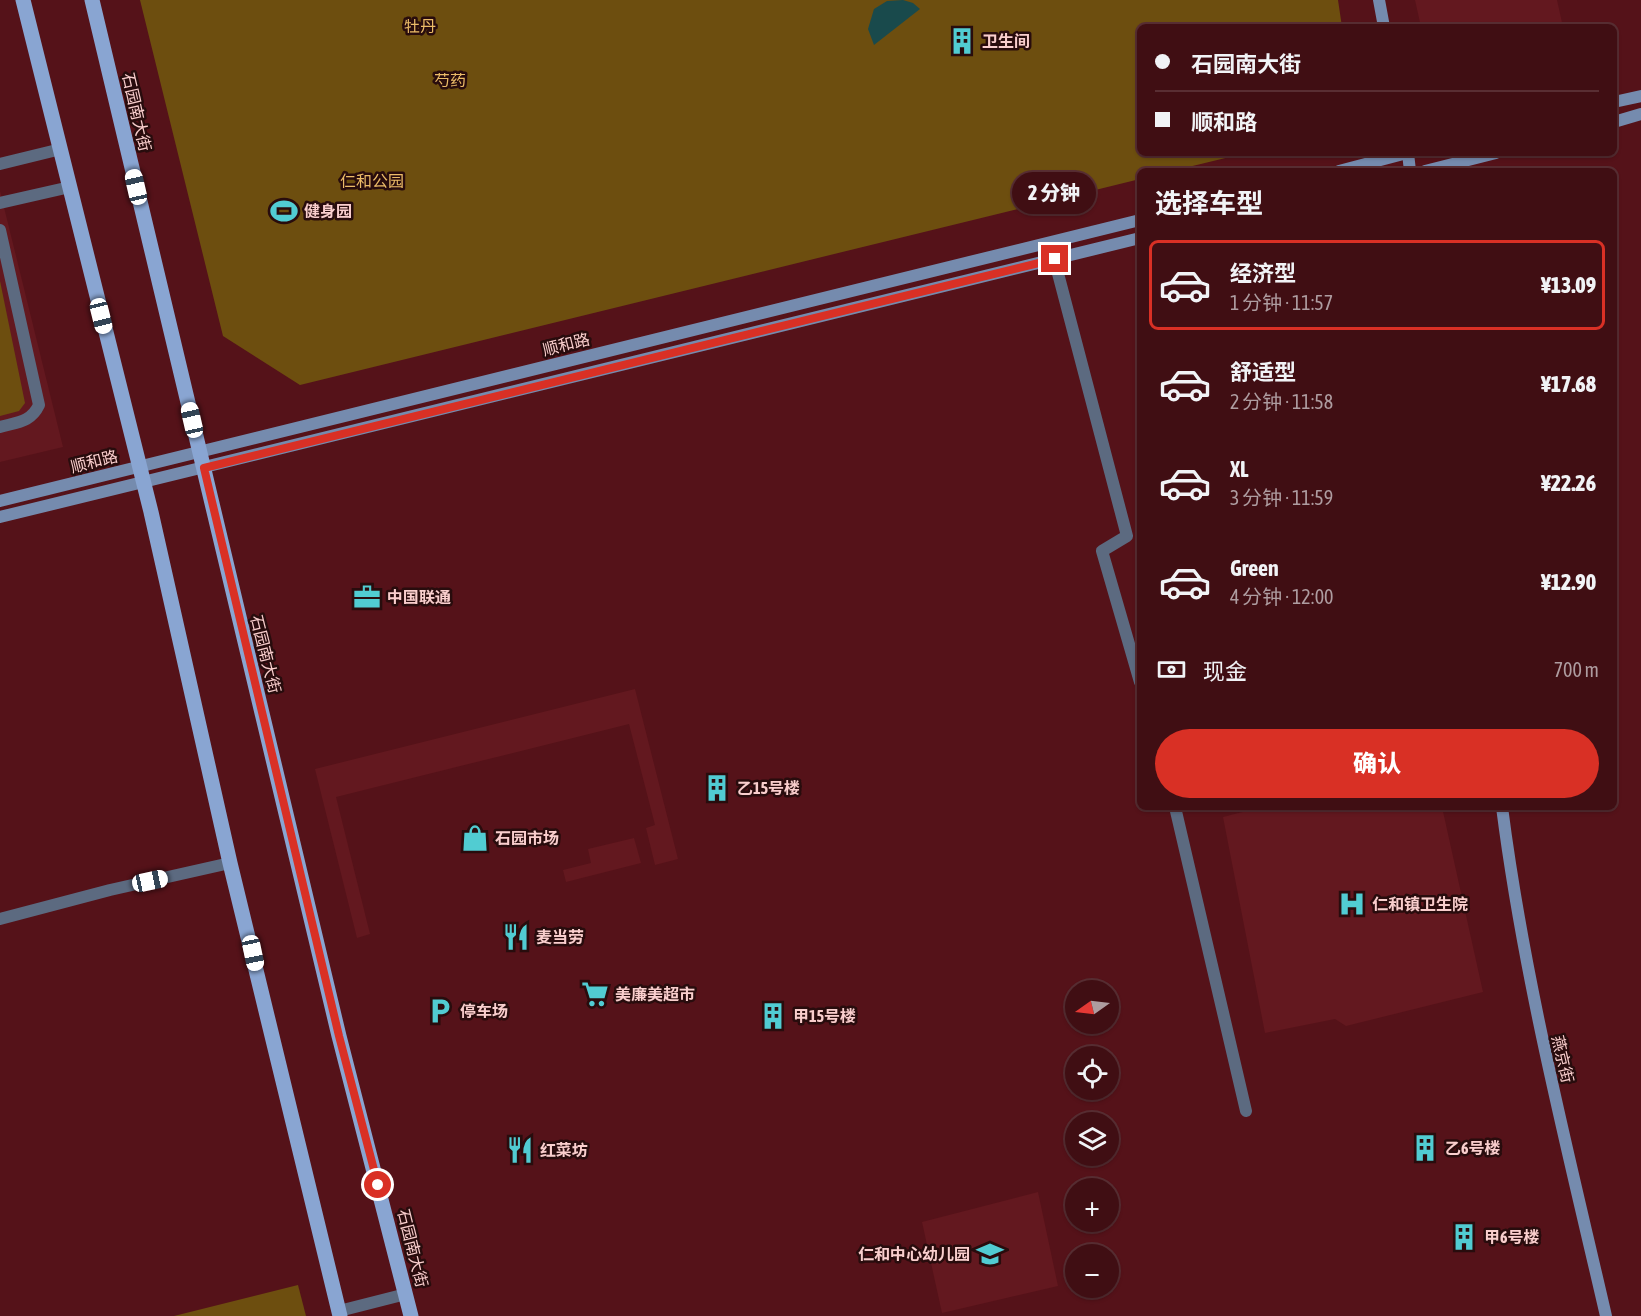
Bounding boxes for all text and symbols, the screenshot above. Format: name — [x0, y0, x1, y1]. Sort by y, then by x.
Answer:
park label: 牡丹 — [404, 17, 436, 35]
building icon: 卫生间 — [947, 26, 977, 56]
place label: 卫生间 — [982, 32, 1030, 50]
text: 石园南大街 — [1191, 51, 1301, 77]
street label: 石园南大街 — [119, 71, 155, 153]
park label: 芍药 — [434, 71, 466, 89]
text: 顺和路 — [1191, 109, 1257, 135]
car — [123, 167, 149, 207]
park label: 仁和公园 — [340, 172, 404, 190]
callout: 2 分钟 — [1013, 172, 1097, 214]
text: 2 分钟 — [1028, 181, 1080, 204]
text: 选择车型 — [1155, 188, 1263, 219]
sports icon: 健身园 — [269, 196, 299, 226]
place label: 健身园 — [304, 202, 352, 220]
route end — [1041, 245, 1068, 272]
icon: car — [1158, 258, 1212, 312]
text: 经济型 — [1230, 260, 1296, 286]
text: ¥13.09 — [1541, 272, 1596, 298]
text: 1 分钟 · 11:57 — [1230, 291, 1333, 314]
car — [88, 296, 114, 336]
street label: 顺和路 — [541, 329, 591, 359]
icon: car — [1158, 357, 1212, 411]
text: 舒适型 — [1230, 359, 1296, 385]
text: ¥17.68 — [1541, 371, 1596, 397]
text: 2 分钟 · 11:58 — [1230, 390, 1333, 413]
car — [179, 400, 205, 440]
street label: 顺和路 — [69, 446, 119, 476]
icon: car — [1158, 456, 1212, 510]
text: XL — [1230, 456, 1248, 482]
text: ¥22.26 — [1541, 470, 1596, 496]
text: 3 分钟 · 11:59 — [1230, 486, 1333, 509]
icon: car — [1158, 555, 1212, 609]
text: Green — [1230, 555, 1279, 581]
text: ¥12.90 — [1541, 569, 1596, 595]
office icon: 中国联通 — [352, 582, 382, 612]
text: 4 分钟 · 12:00 — [1230, 585, 1333, 608]
place label: 中国联通 — [387, 588, 451, 606]
street label: 石园南大街 — [248, 613, 284, 695]
icon: cash — [1155, 653, 1188, 686]
text: 现金 — [1203, 658, 1247, 684]
text: 700 m — [1554, 658, 1599, 681]
button: 确认 — [1155, 729, 1599, 798]
building icon: 乙15号楼 — [702, 773, 732, 803]
place label: 乙15号楼 — [737, 779, 800, 797]
shop icon: 石园市场 — [460, 823, 490, 853]
place label: 石园市场 — [495, 829, 559, 847]
car — [131, 868, 169, 894]
hospital icon: 仁和镇卫生院 — [1337, 889, 1367, 919]
place label: 仁和镇卫生院 — [1372, 895, 1468, 913]
restaurant icon: 麦当劳 — [501, 922, 531, 952]
place label: 麦当劳 — [536, 928, 584, 946]
car — [240, 934, 266, 972]
supermarket icon: 美廉美超市 — [580, 979, 610, 1009]
north arrow — [1065, 980, 1119, 1034]
map controls — [1065, 980, 1119, 1298]
place label: 美廉美超市 — [615, 985, 695, 1003]
parking icon: 停车场 — [425, 996, 455, 1026]
building icon: 甲15号楼 — [758, 1001, 788, 1031]
place label: 停车场 — [460, 1002, 508, 1020]
place label: 甲15号楼 — [793, 1007, 856, 1025]
street label: 燕京街 — [1549, 1034, 1577, 1084]
button: locate — [1065, 1046, 1119, 1100]
button: layers — [1065, 1112, 1119, 1166]
building icon: 乙6号楼 — [1410, 1133, 1440, 1163]
restaurant icon: 红菜坊 — [505, 1135, 535, 1165]
place label: 乙6号楼 — [1445, 1139, 1501, 1157]
place label: 红菜坊 — [540, 1141, 588, 1159]
route start — [364, 1171, 391, 1198]
button: + — [1065, 1178, 1119, 1232]
street label: 石园南大街 — [395, 1207, 431, 1289]
building icon: 甲6号楼 — [1449, 1222, 1479, 1252]
place label: 甲6号楼 — [1484, 1228, 1540, 1246]
school or university icon: 仁和中心幼儿园 — [975, 1239, 1005, 1269]
button: − — [1065, 1244, 1119, 1298]
place label: 仁和中心幼儿园 — [858, 1245, 970, 1263]

